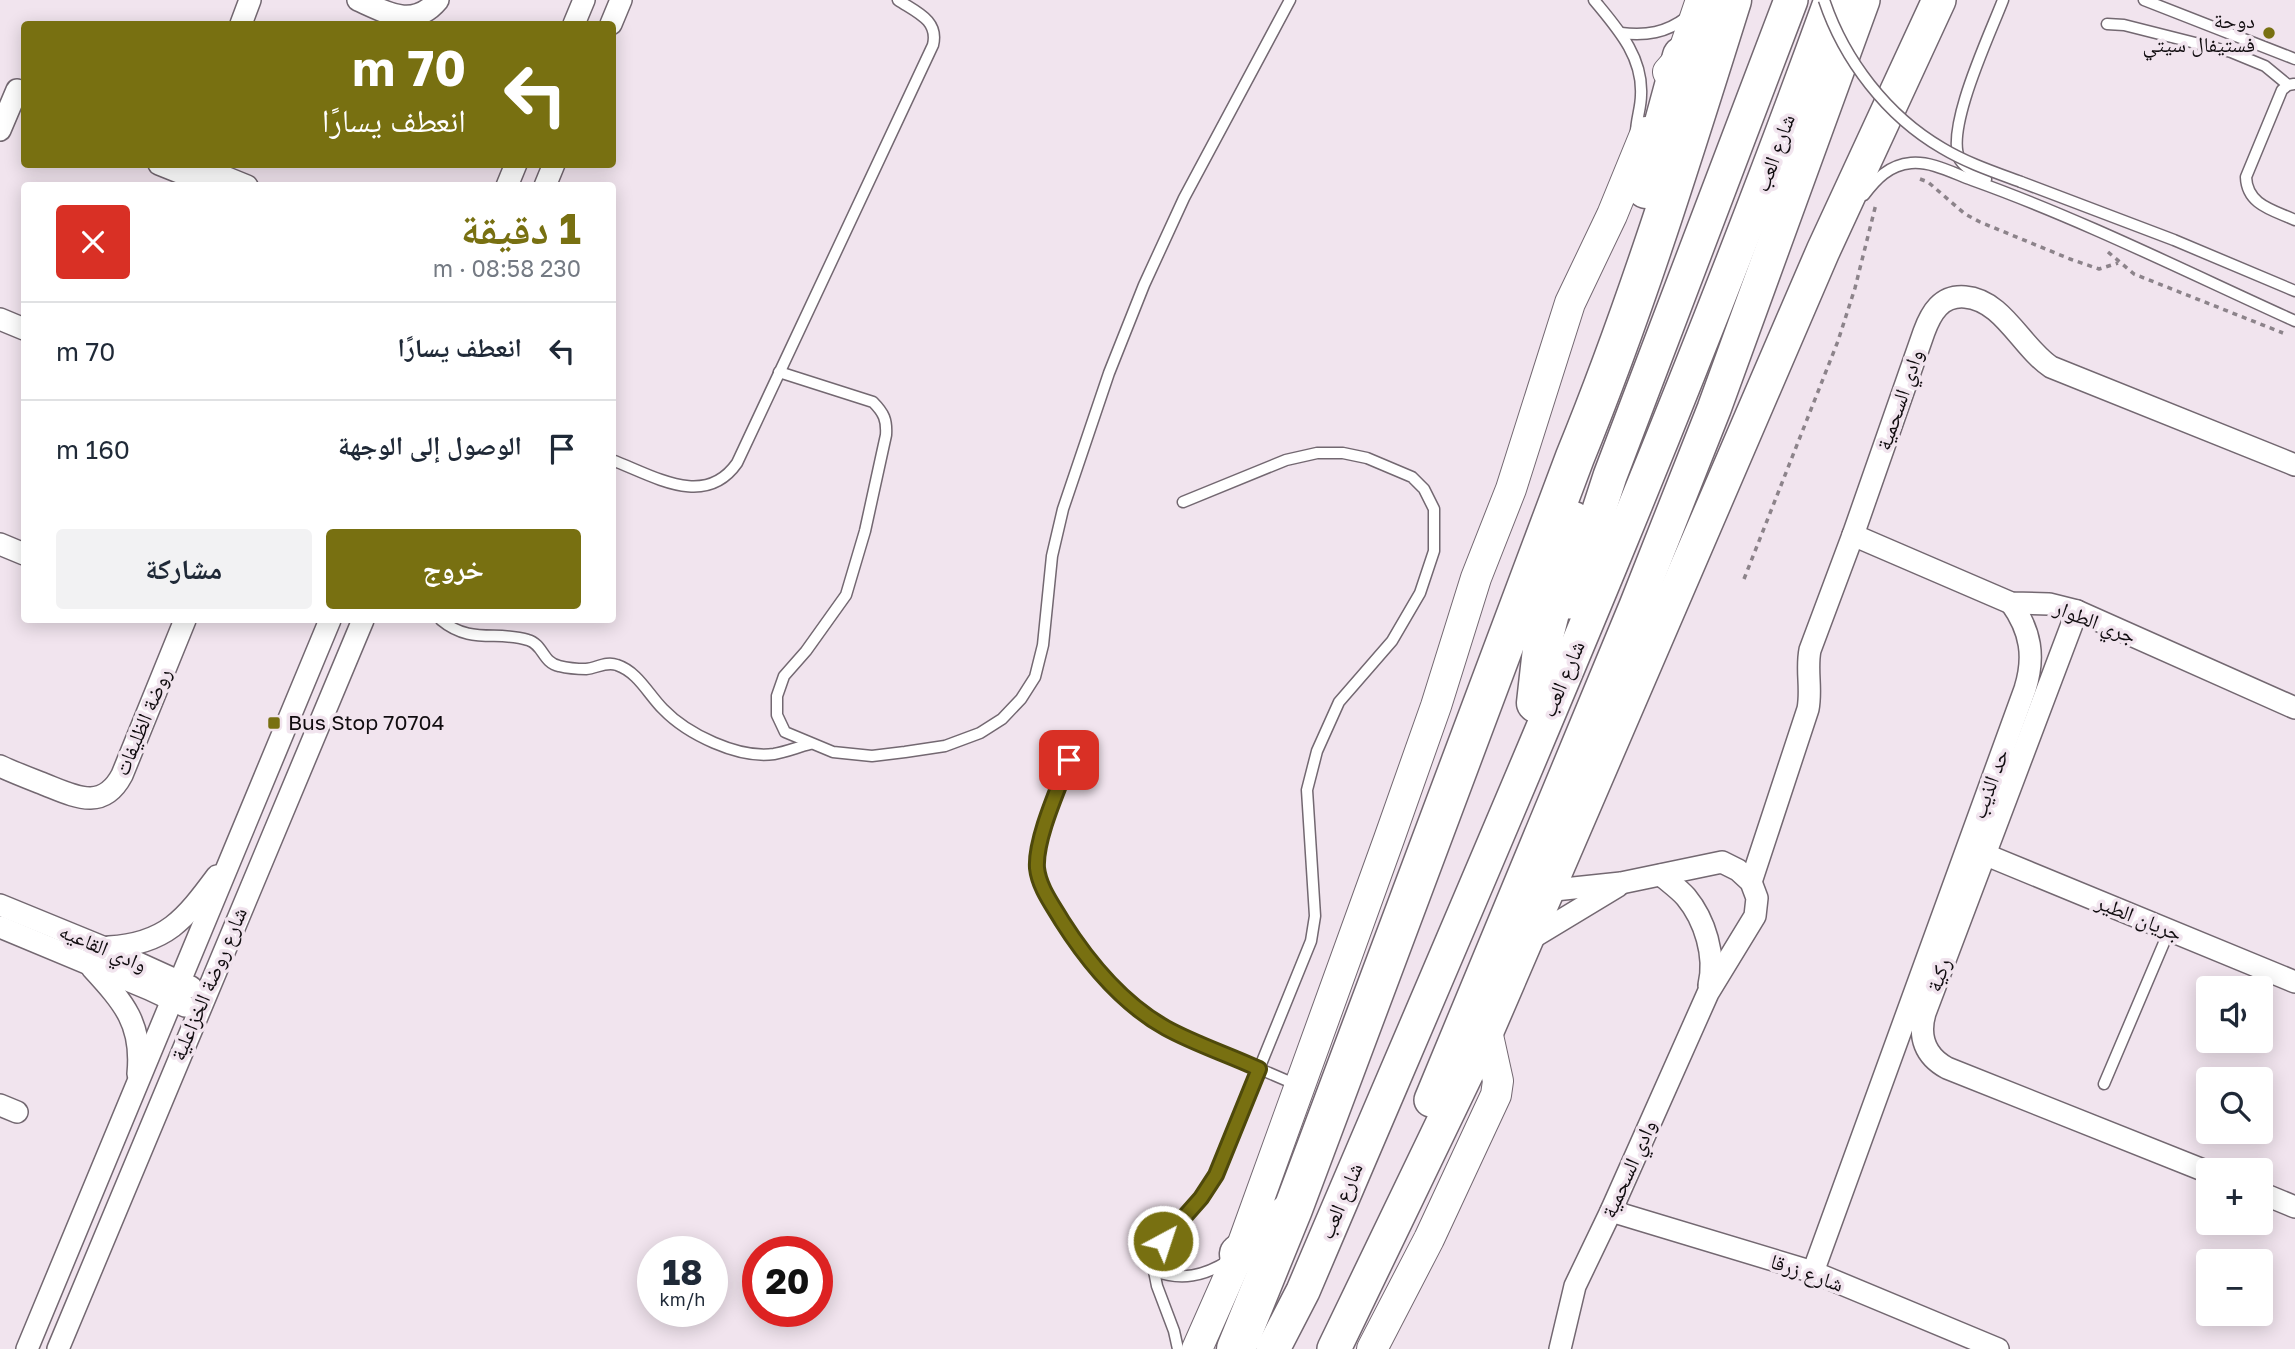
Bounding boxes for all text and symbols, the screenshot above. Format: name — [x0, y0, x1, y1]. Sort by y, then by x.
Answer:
place label: دوحة فستيفال سيتي — [2143, 7, 2255, 61]
marker: دوحة فستيفال سيتي — [2261, 25, 2277, 41]
text: 70 m — [352, 38, 466, 97]
icon: left — [490, 49, 581, 140]
text: انعطف يسارًا — [322, 101, 466, 139]
street label: شارع العب — [1748, 110, 1801, 195]
text: 1 دقيقة — [461, 203, 581, 253]
button: close — [56, 205, 130, 279]
text: 230 m · 08:58 — [433, 254, 581, 282]
text: انعطف يسارًا — [398, 332, 522, 363]
icon: left — [543, 332, 581, 370]
text: 70 m — [56, 336, 115, 367]
street label: وادي السحمية — [1870, 346, 1933, 455]
text: الوصول إلى الوجهة — [338, 430, 522, 461]
icon: arrive — [543, 430, 581, 468]
text: 160 m — [56, 434, 130, 465]
button: مشاركة — [56, 529, 312, 609]
button: خروج — [326, 529, 581, 609]
street label: جري الطوار — [2048, 593, 2140, 653]
street label: شارع العب — [1534, 636, 1591, 721]
street label: روضة الظليفات — [108, 664, 176, 779]
place label: Bus Stop 70704 — [288, 709, 444, 735]
marker: Bus Stop 70704 — [266, 715, 282, 731]
pin — [1039, 730, 1099, 790]
icon: arrive — [1050, 741, 1088, 779]
street label: حد الذيب — [1964, 745, 2014, 822]
street label: جريان الطير — [2092, 888, 2186, 946]
street label: شارع روضة الخزاعلية — [164, 903, 253, 1065]
street label: وادي القاعيه — [54, 917, 151, 981]
street label: ركية — [1920, 954, 1956, 995]
map controls — [2196, 976, 2273, 1326]
button: sound — [2196, 976, 2273, 1053]
button: search — [2196, 1067, 2273, 1144]
street label: وادي السحمية — [1595, 1115, 1665, 1224]
street label: شارع العب — [1312, 1158, 1369, 1243]
button: + — [2196, 1158, 2273, 1235]
position arrow — [1126, 1204, 1200, 1278]
speed limit sign: 20 — [742, 1236, 833, 1327]
street label: شارع زرقا — [1767, 1247, 1847, 1298]
button: − — [2196, 1249, 2273, 1326]
text: 18 — [662, 1251, 703, 1293]
text: km/h — [660, 1288, 705, 1310]

